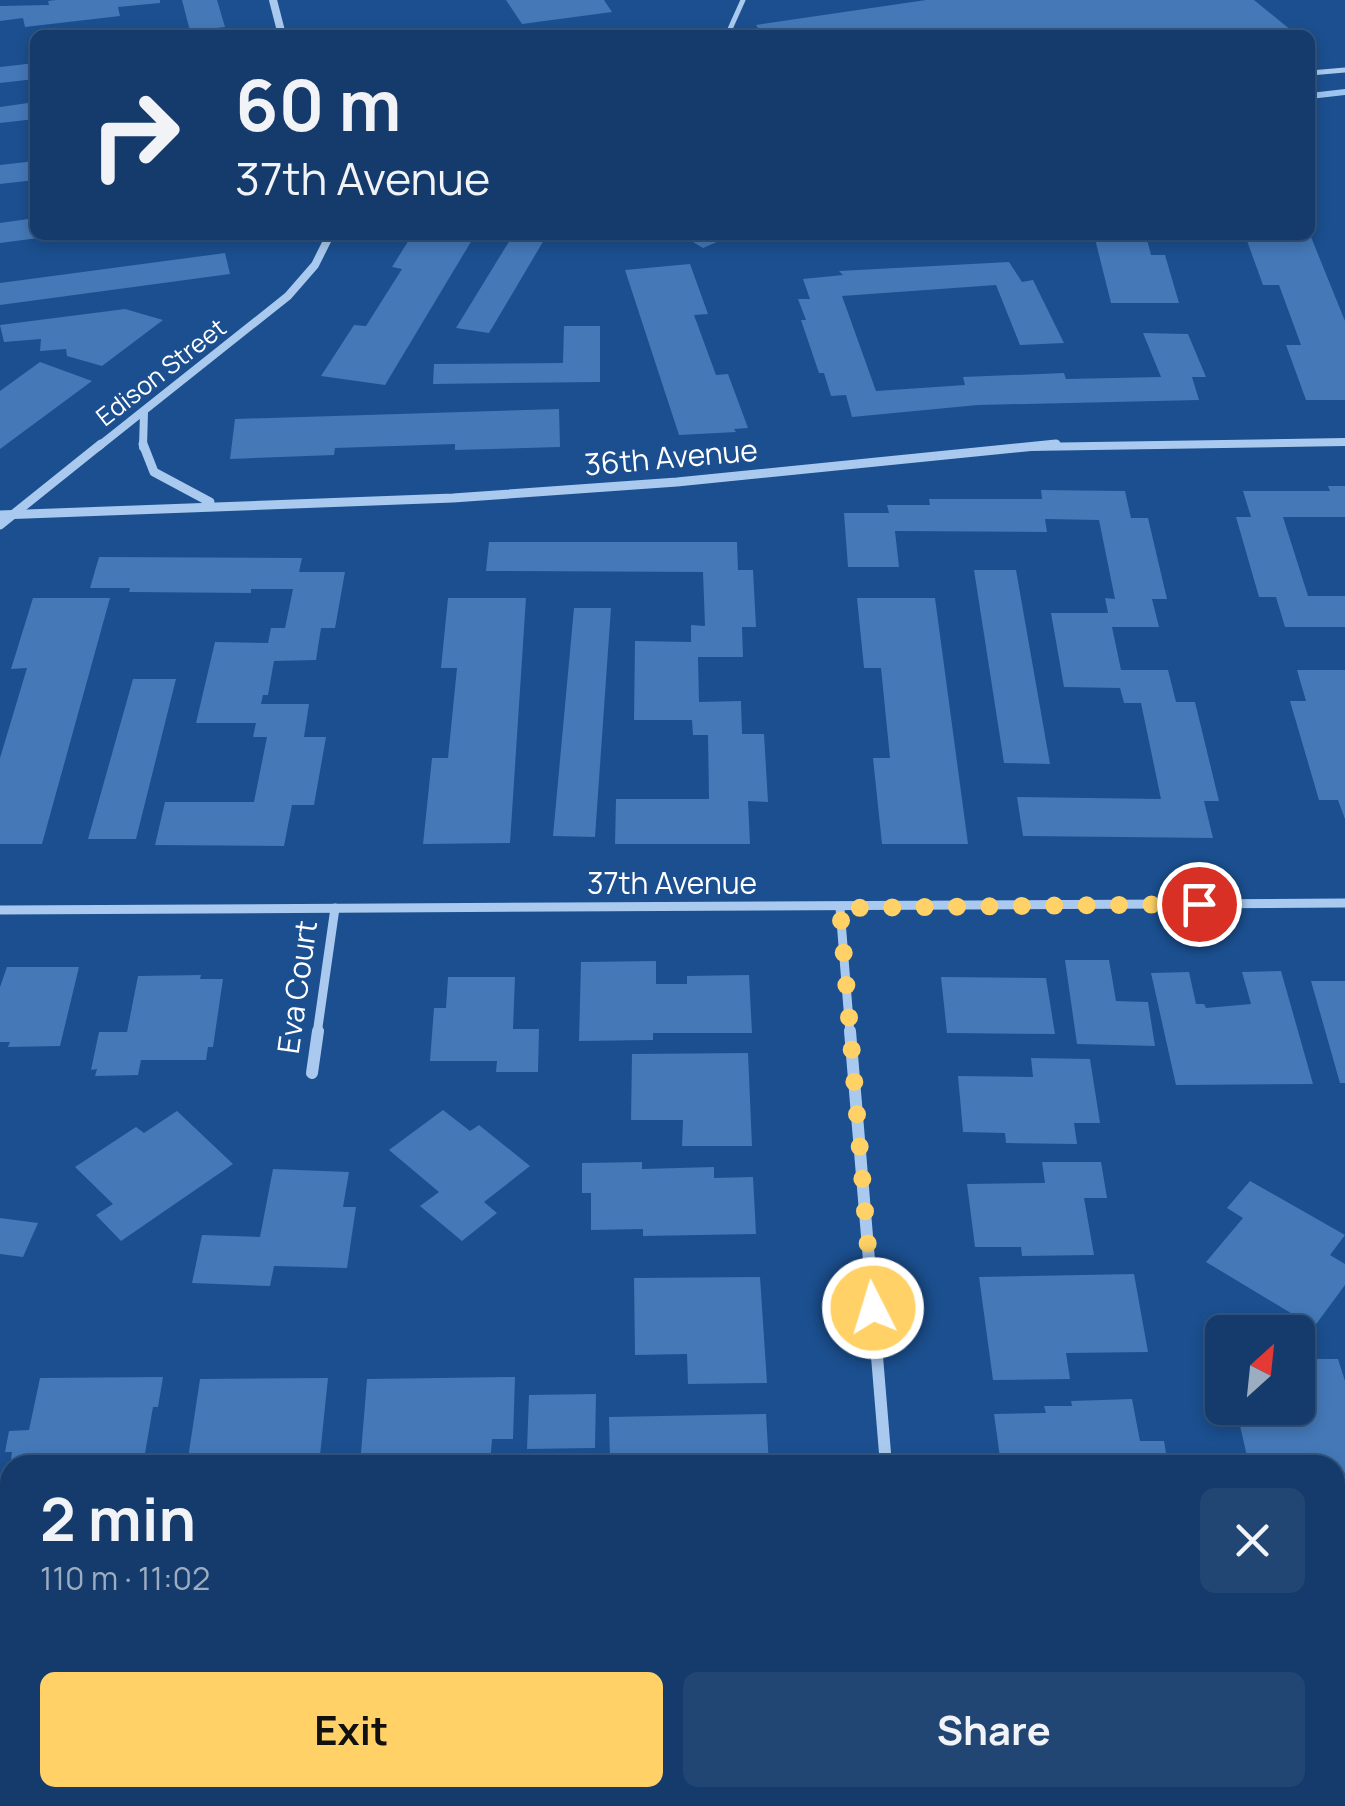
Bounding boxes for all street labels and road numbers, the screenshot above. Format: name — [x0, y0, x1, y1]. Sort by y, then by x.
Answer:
street label: Edison Street — [88, 310, 233, 433]
street label: 36th Avenue — [583, 429, 759, 484]
street label: 37th Avenue — [587, 862, 757, 903]
street label: Eva Court — [267, 918, 326, 1056]

